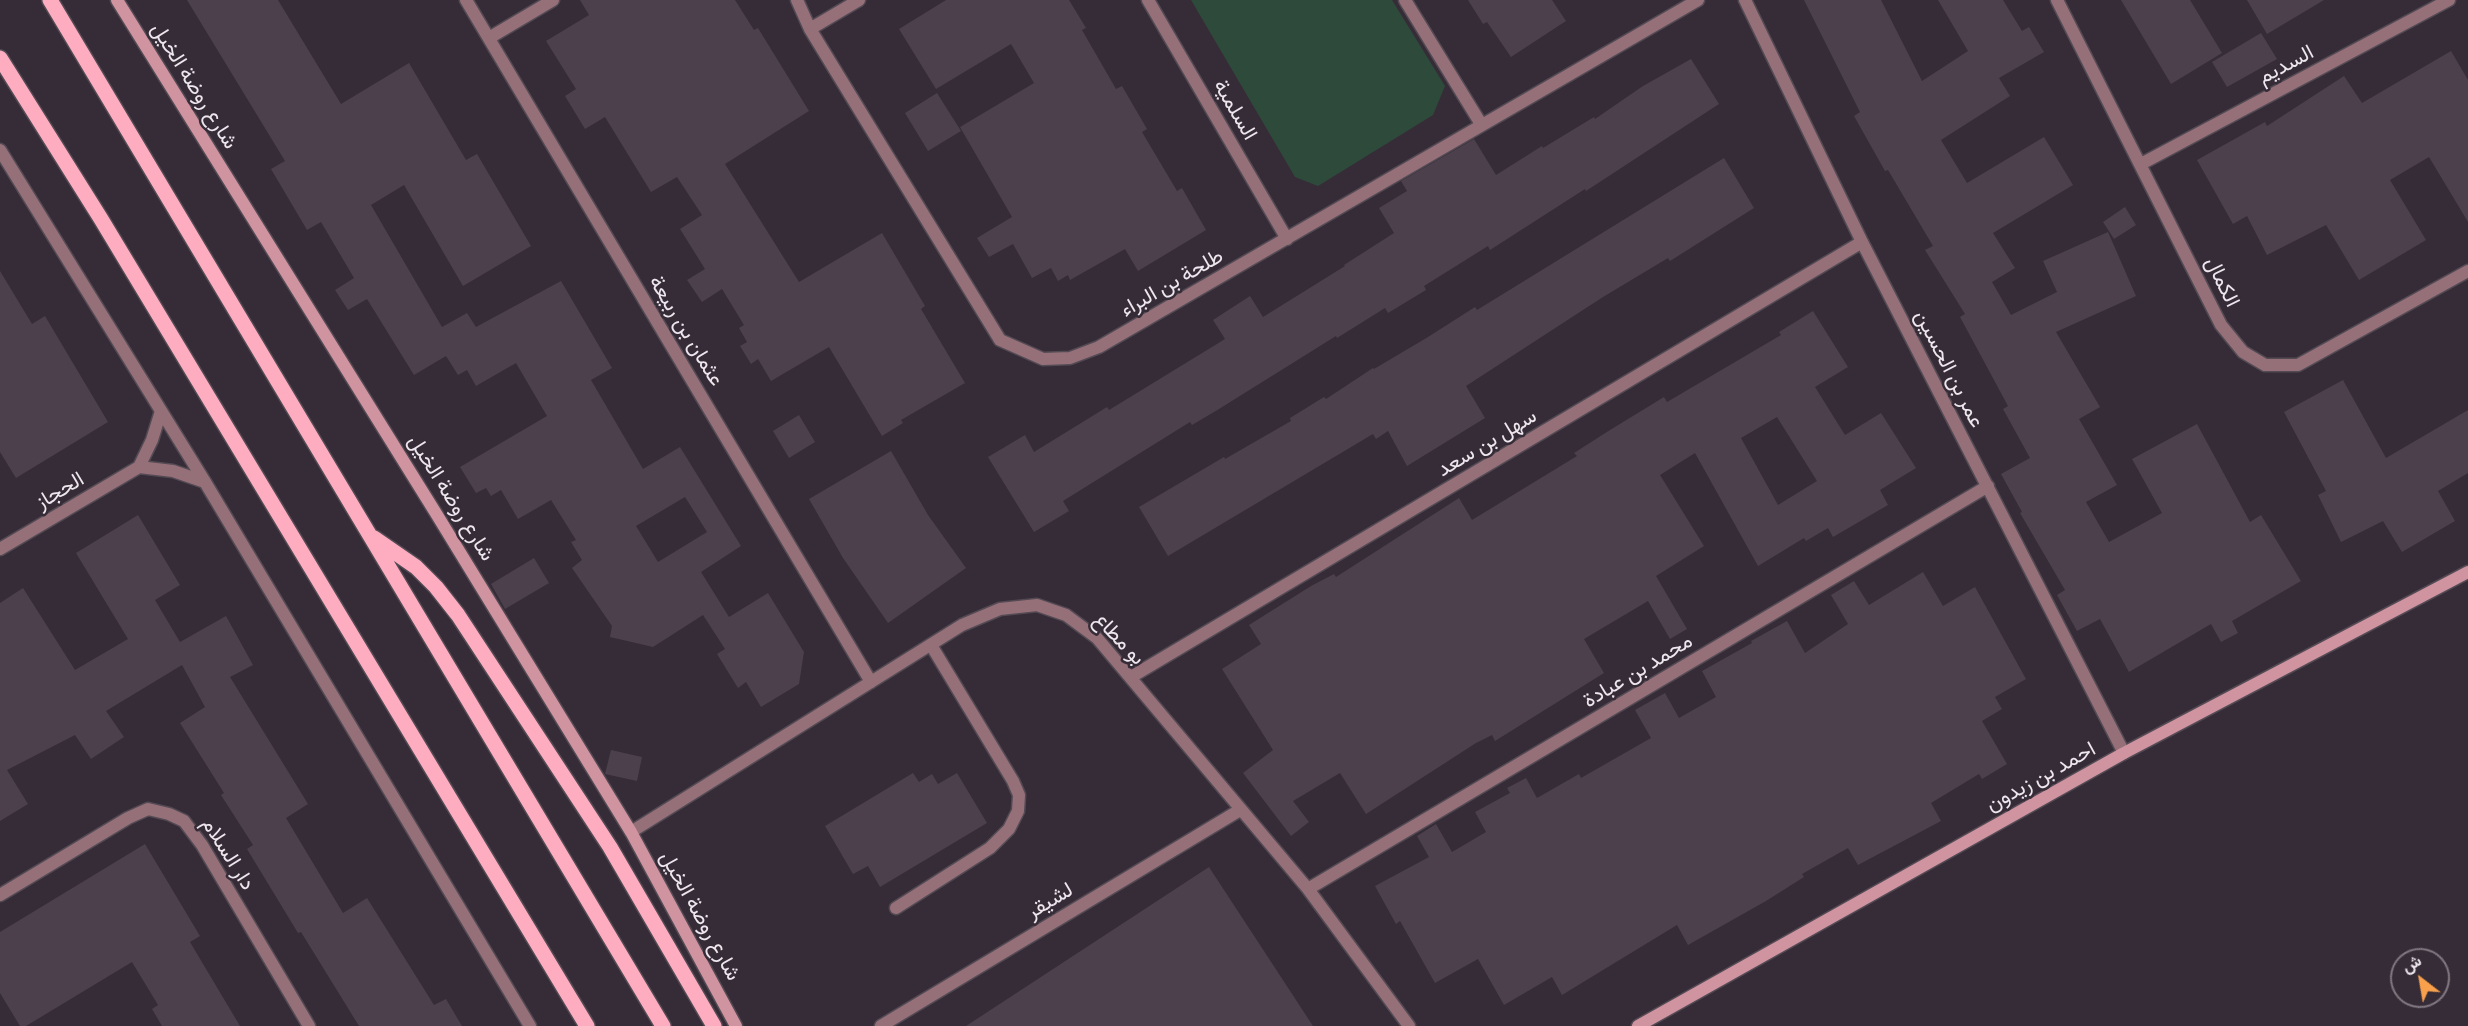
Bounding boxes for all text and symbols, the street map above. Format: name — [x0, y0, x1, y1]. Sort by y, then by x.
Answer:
street label: شارع روضة الخيل — [145, 18, 243, 154]
street label: السديم — [2254, 40, 2318, 90]
street label: السلمية — [1208, 75, 1262, 145]
street label: طلحة بن البراء — [1116, 243, 1228, 323]
street label: الكمال — [2199, 253, 2245, 311]
street label: عثمان بن ربيعة — [643, 271, 729, 391]
street label: عمر بن الحسين — [1909, 306, 1989, 432]
street label: سهل بن سعد — [1433, 403, 1541, 483]
street label: شارع روضة الخيل — [402, 430, 500, 566]
street label: الحجاز — [31, 467, 89, 515]
street label: بو مطاع — [1088, 608, 1150, 670]
street label: محمد بن عبادة — [1579, 628, 1697, 714]
street label: احمد بن زيدون — [1982, 737, 2100, 817]
street label: دار السلام — [196, 813, 260, 895]
street label: شارع روضة الخيل — [654, 847, 746, 985]
street label: لشيقر — [1022, 877, 1078, 925]
north arrow — [2390, 948, 2450, 1008]
text: ش — [2398, 951, 2425, 977]

